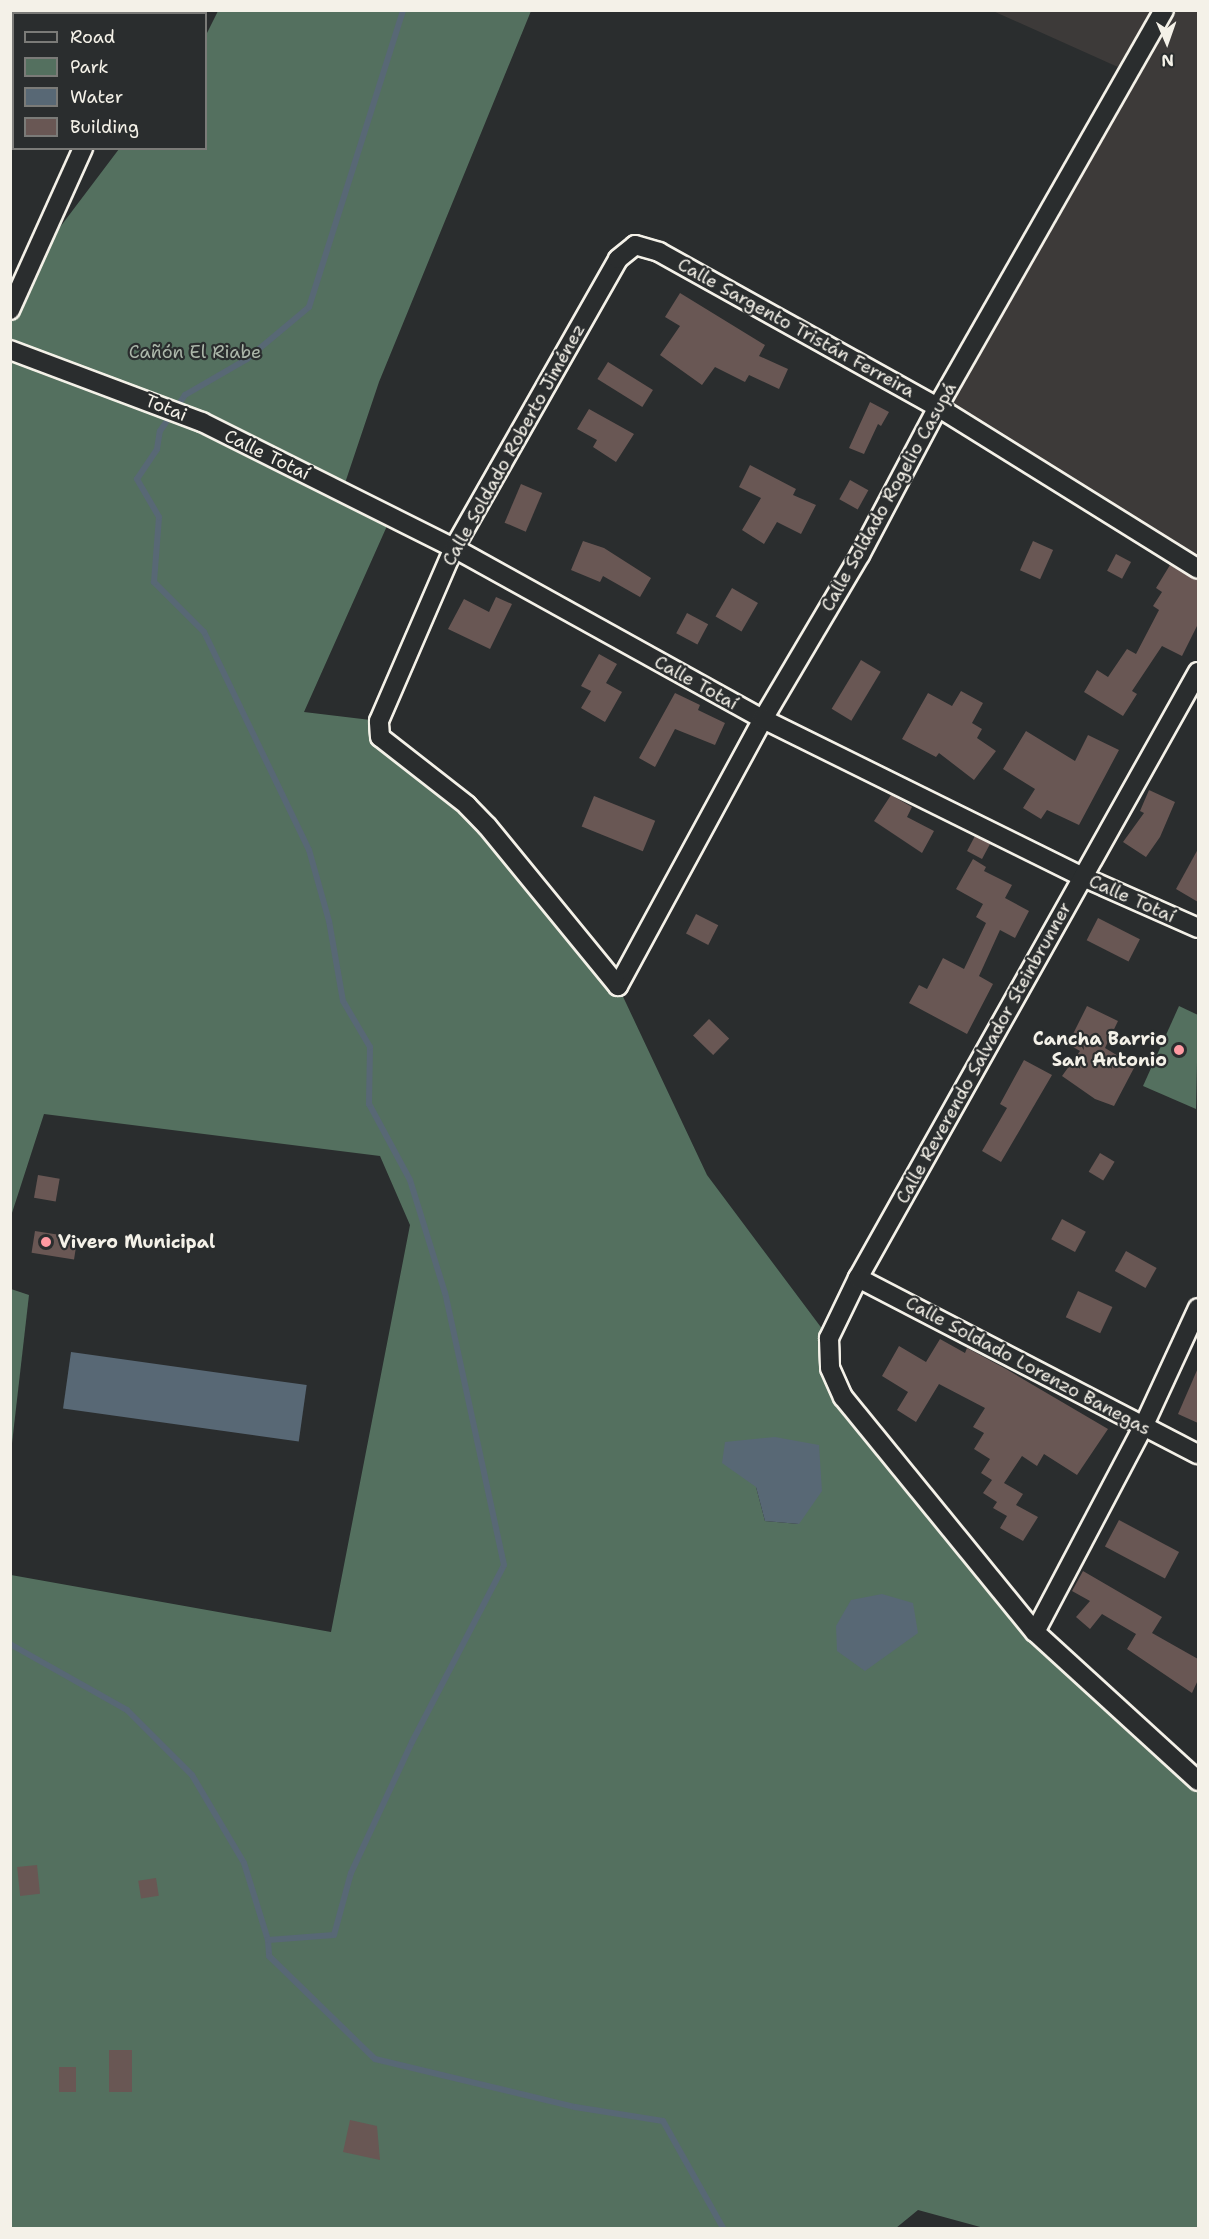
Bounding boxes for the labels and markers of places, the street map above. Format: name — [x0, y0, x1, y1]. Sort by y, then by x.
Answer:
place label: Cancha Barrio San Antonio — [1033, 1029, 1167, 1072]
marker: Cancha Barrio San Antonio — [1172, 1043, 1186, 1057]
place label: Vivero Municipal — [58, 1231, 215, 1253]
marker: Vivero Municipal — [39, 1235, 53, 1249]

